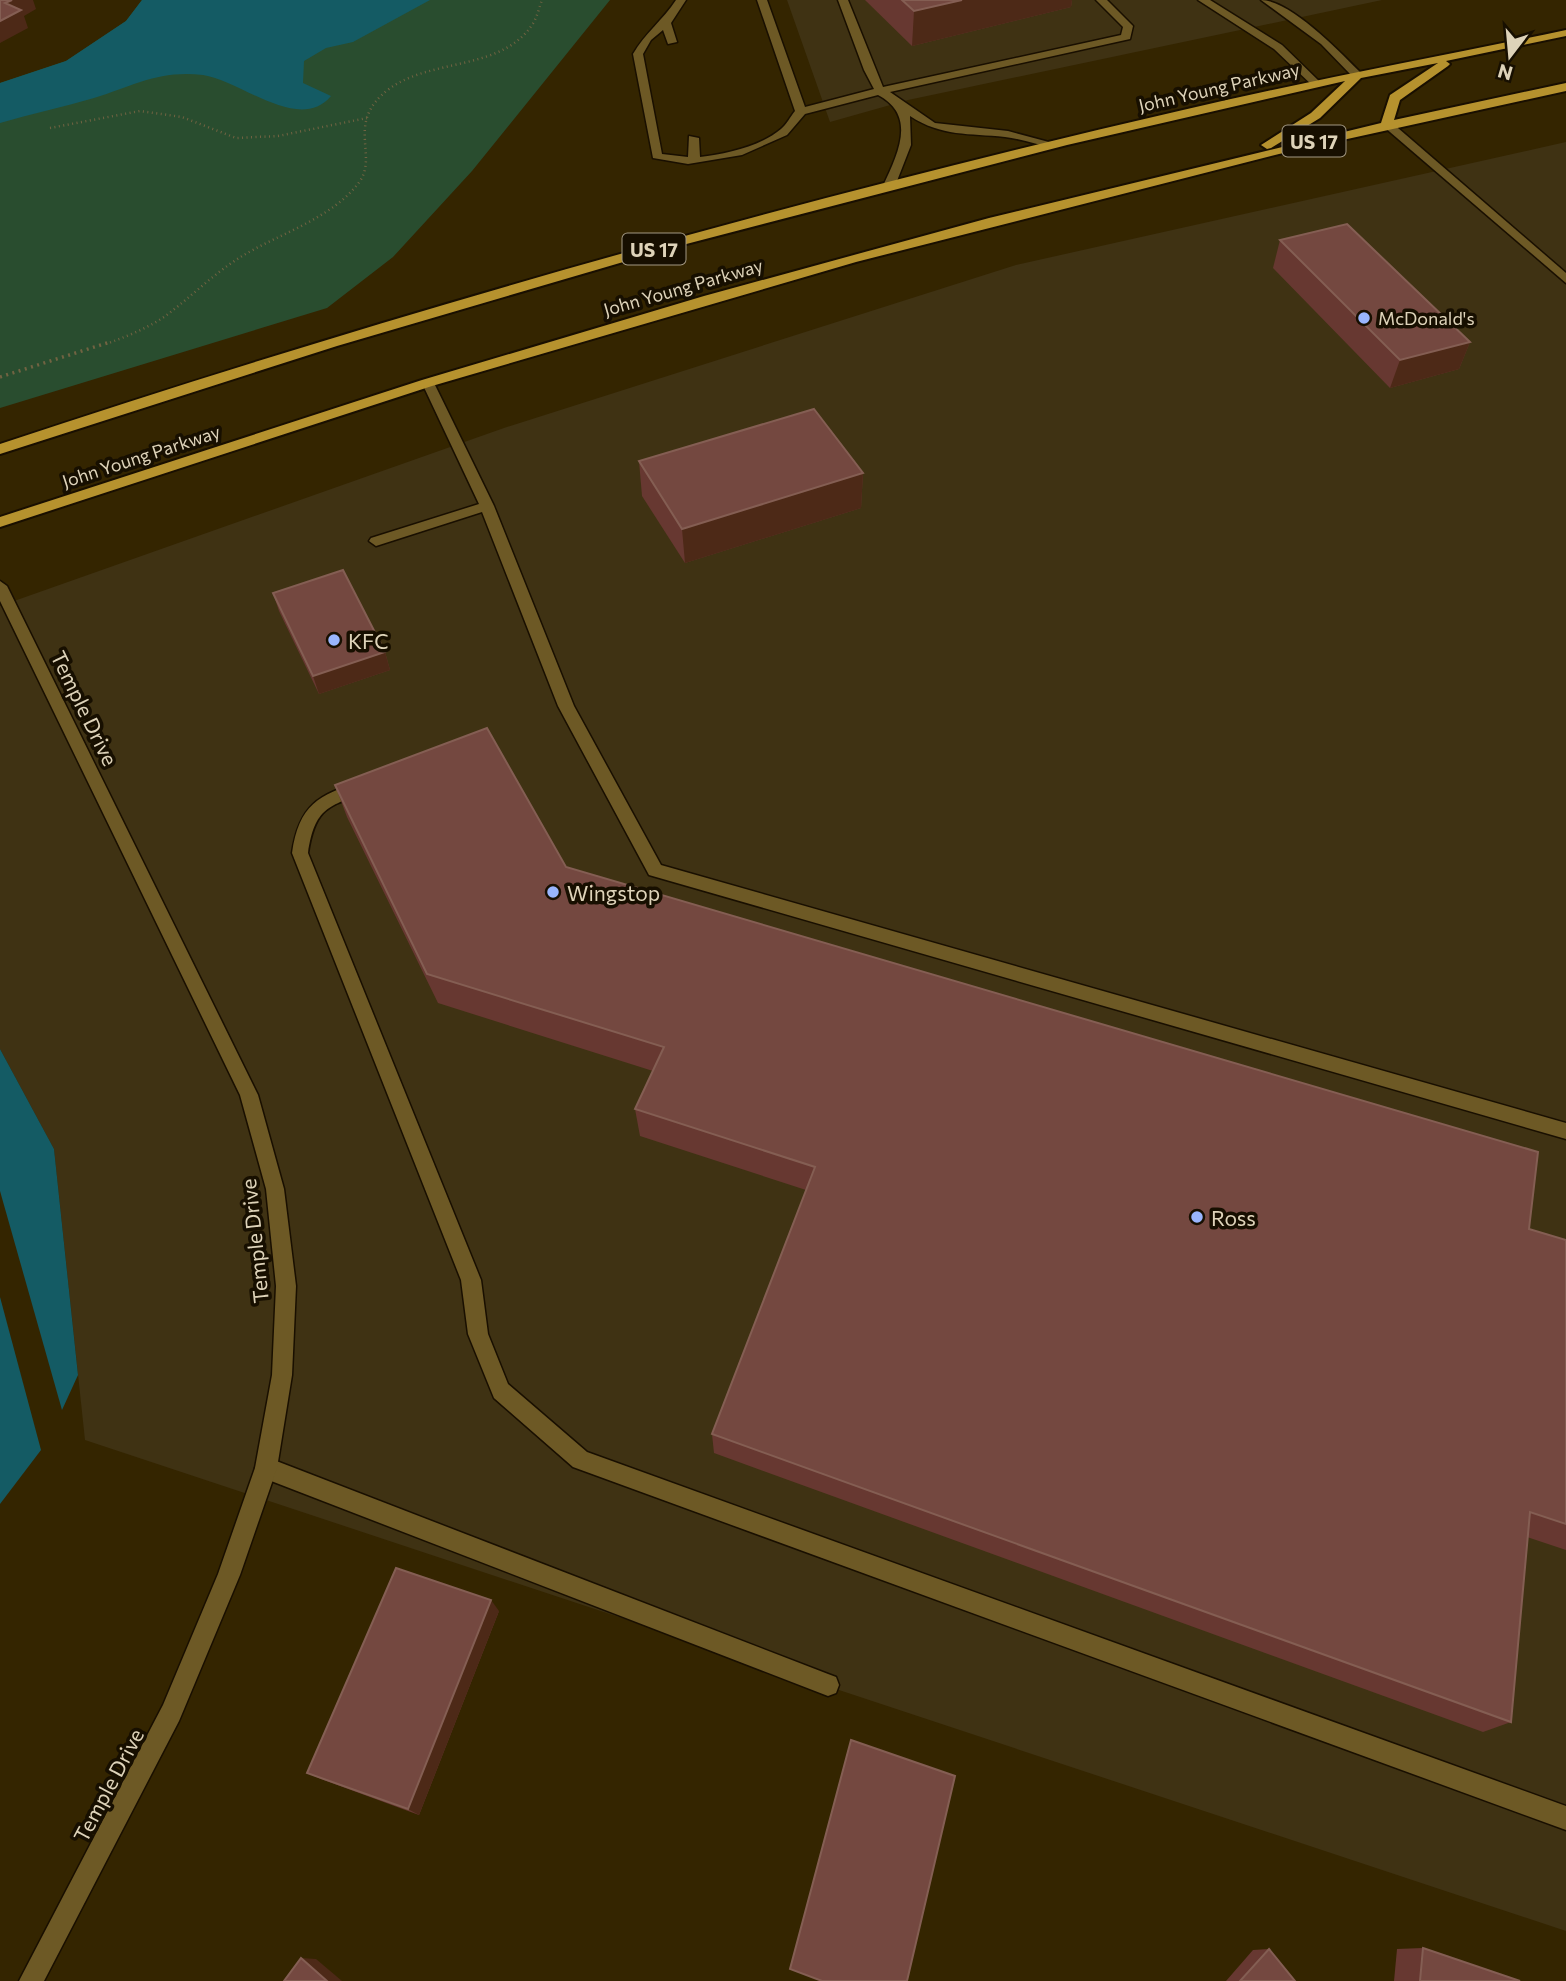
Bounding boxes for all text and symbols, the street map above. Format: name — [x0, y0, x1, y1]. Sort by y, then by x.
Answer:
north arrow — [1475, 21, 1545, 91]
street label: John Young Parkway — [1136, 58, 1302, 116]
text: N — [1495, 60, 1515, 86]
road number: US 17 — [1282, 125, 1346, 156]
road number: US 17 — [622, 233, 686, 264]
street label: John Young Parkway — [601, 254, 765, 320]
place label: McDonald's — [1378, 307, 1475, 329]
marker: McDonald's — [1356, 310, 1372, 326]
street label: John Young Parkway — [59, 420, 223, 492]
place label: KFC — [348, 628, 389, 653]
marker: KFC — [326, 632, 342, 648]
street label: Temple Drive — [46, 646, 124, 770]
place label: Wingstop — [567, 880, 660, 905]
marker: Wingstop — [545, 884, 561, 900]
street label: Temple Drive — [235, 1178, 273, 1304]
place label: Ross — [1211, 1205, 1256, 1230]
marker: Ross — [1189, 1209, 1205, 1225]
street label: Temple Drive — [68, 1724, 148, 1846]

